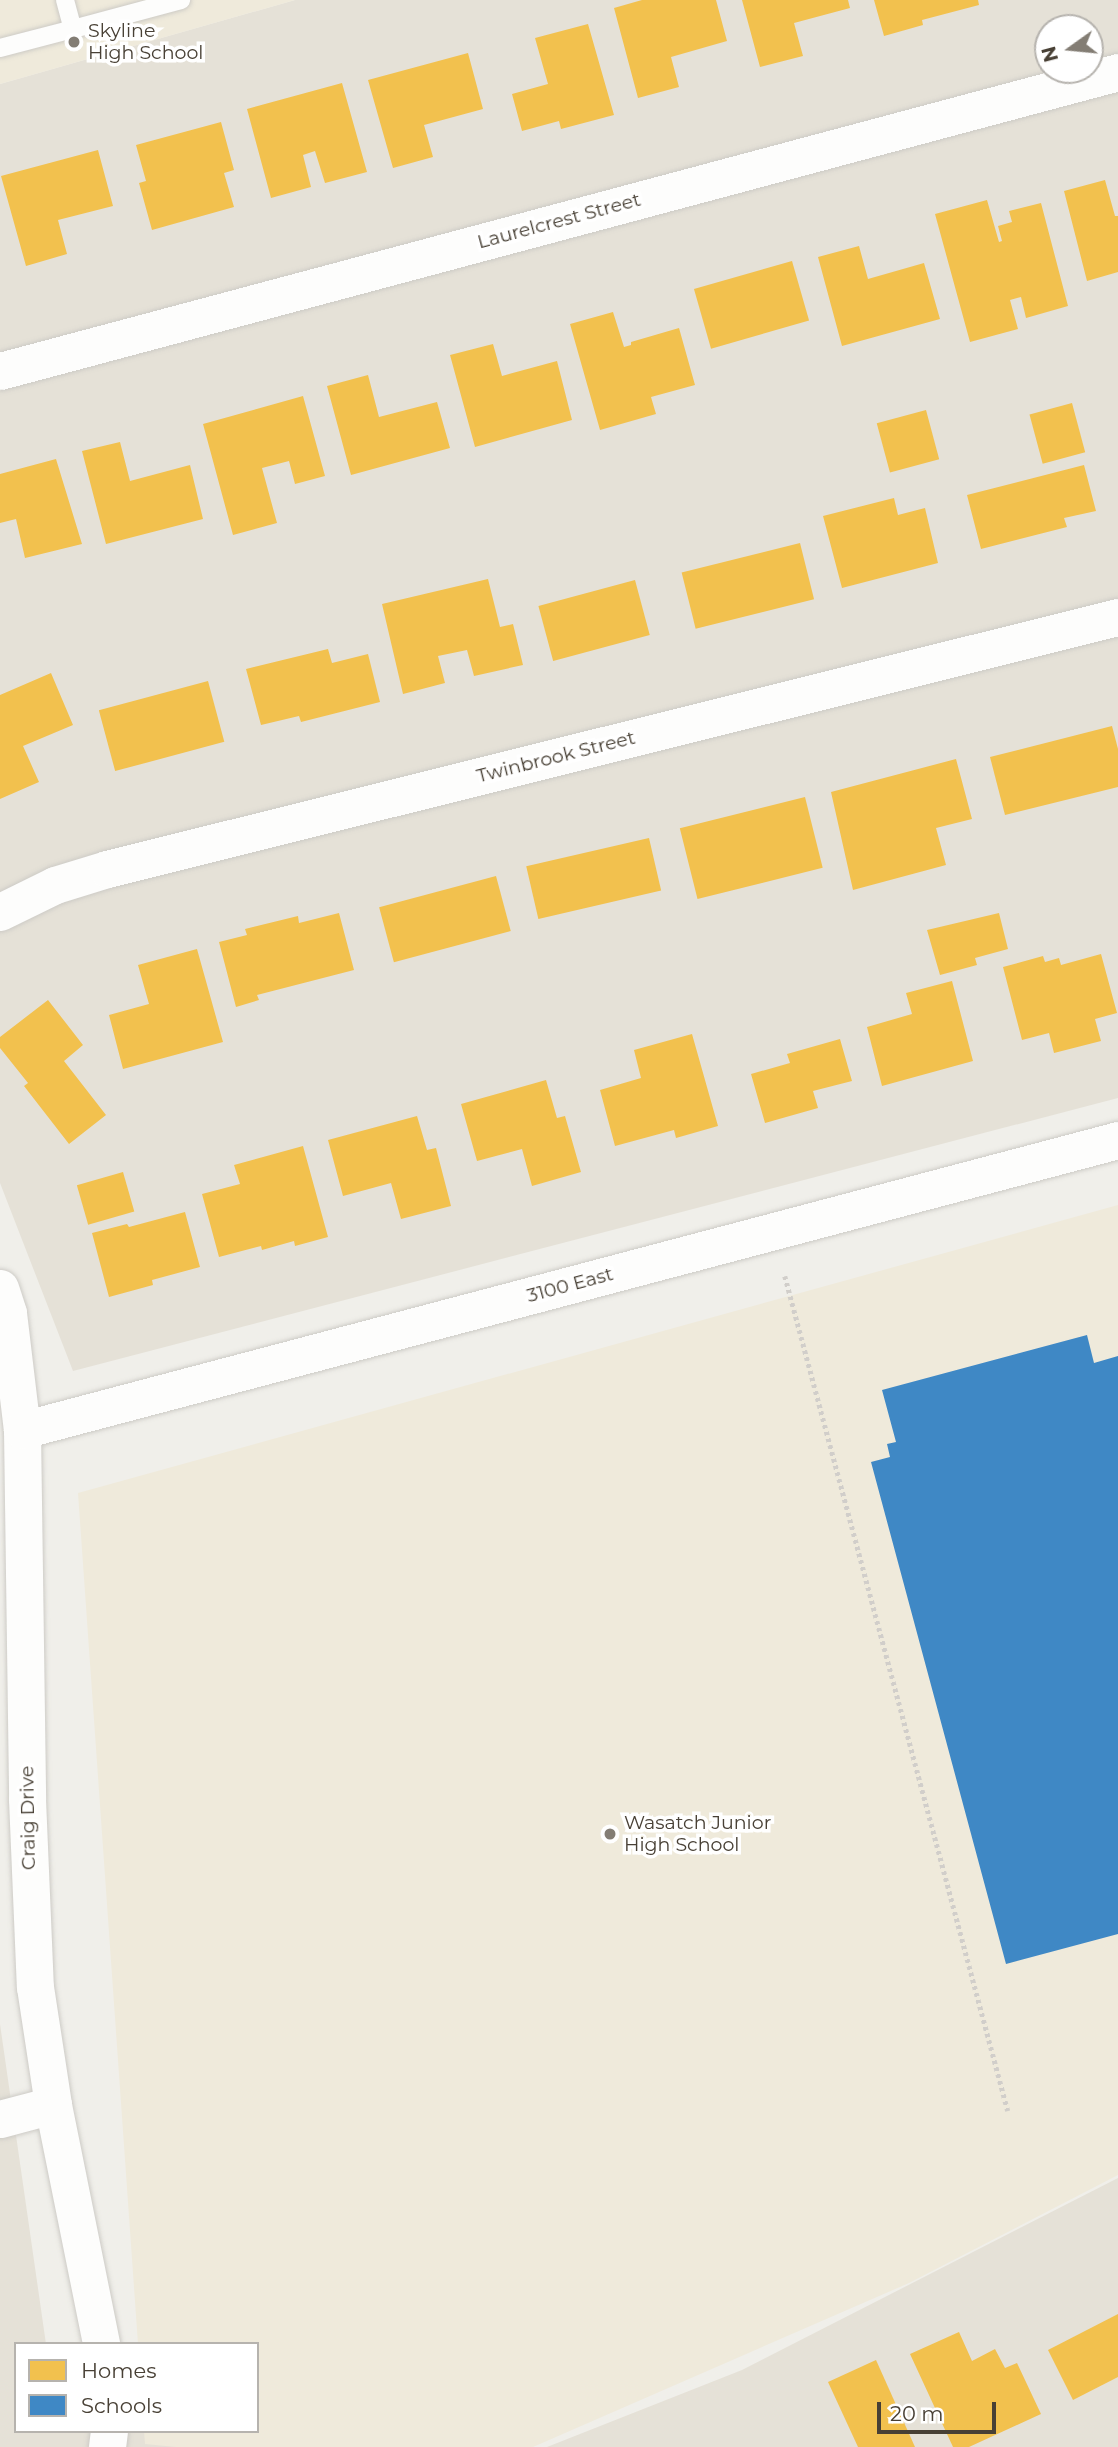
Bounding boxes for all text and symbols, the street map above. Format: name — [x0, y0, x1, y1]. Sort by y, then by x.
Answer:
north arrow — [1034, 14, 1104, 84]
place label: Skyline High School — [88, 20, 203, 64]
marker: Skyline High School — [66, 34, 82, 50]
text: N — [1037, 44, 1063, 64]
street label: Laurelcrest Street — [475, 188, 643, 254]
street label: Twinbrook Street — [474, 726, 638, 788]
street label: 3100 East — [524, 1263, 616, 1307]
street label: Craig Drive — [16, 1766, 40, 1870]
place label: Wasatch Junior High School — [624, 1812, 771, 1856]
marker: Wasatch Junior High School — [602, 1826, 618, 1842]
legend — [14, 2342, 259, 2433]
text: Homes — [81, 2358, 156, 2383]
scale bar — [880, 2388, 999, 2432]
text: Schools — [81, 2393, 162, 2418]
text: 20 m — [890, 2401, 944, 2426]

